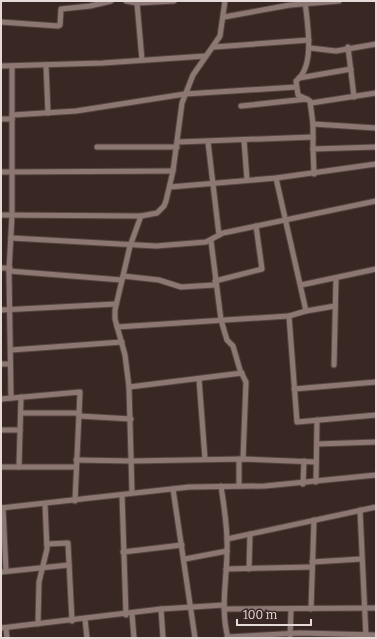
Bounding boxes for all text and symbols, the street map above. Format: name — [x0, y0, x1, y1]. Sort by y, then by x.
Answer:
scale bar — [237, 601, 311, 627]
text: 100 m — [243, 608, 278, 622]

